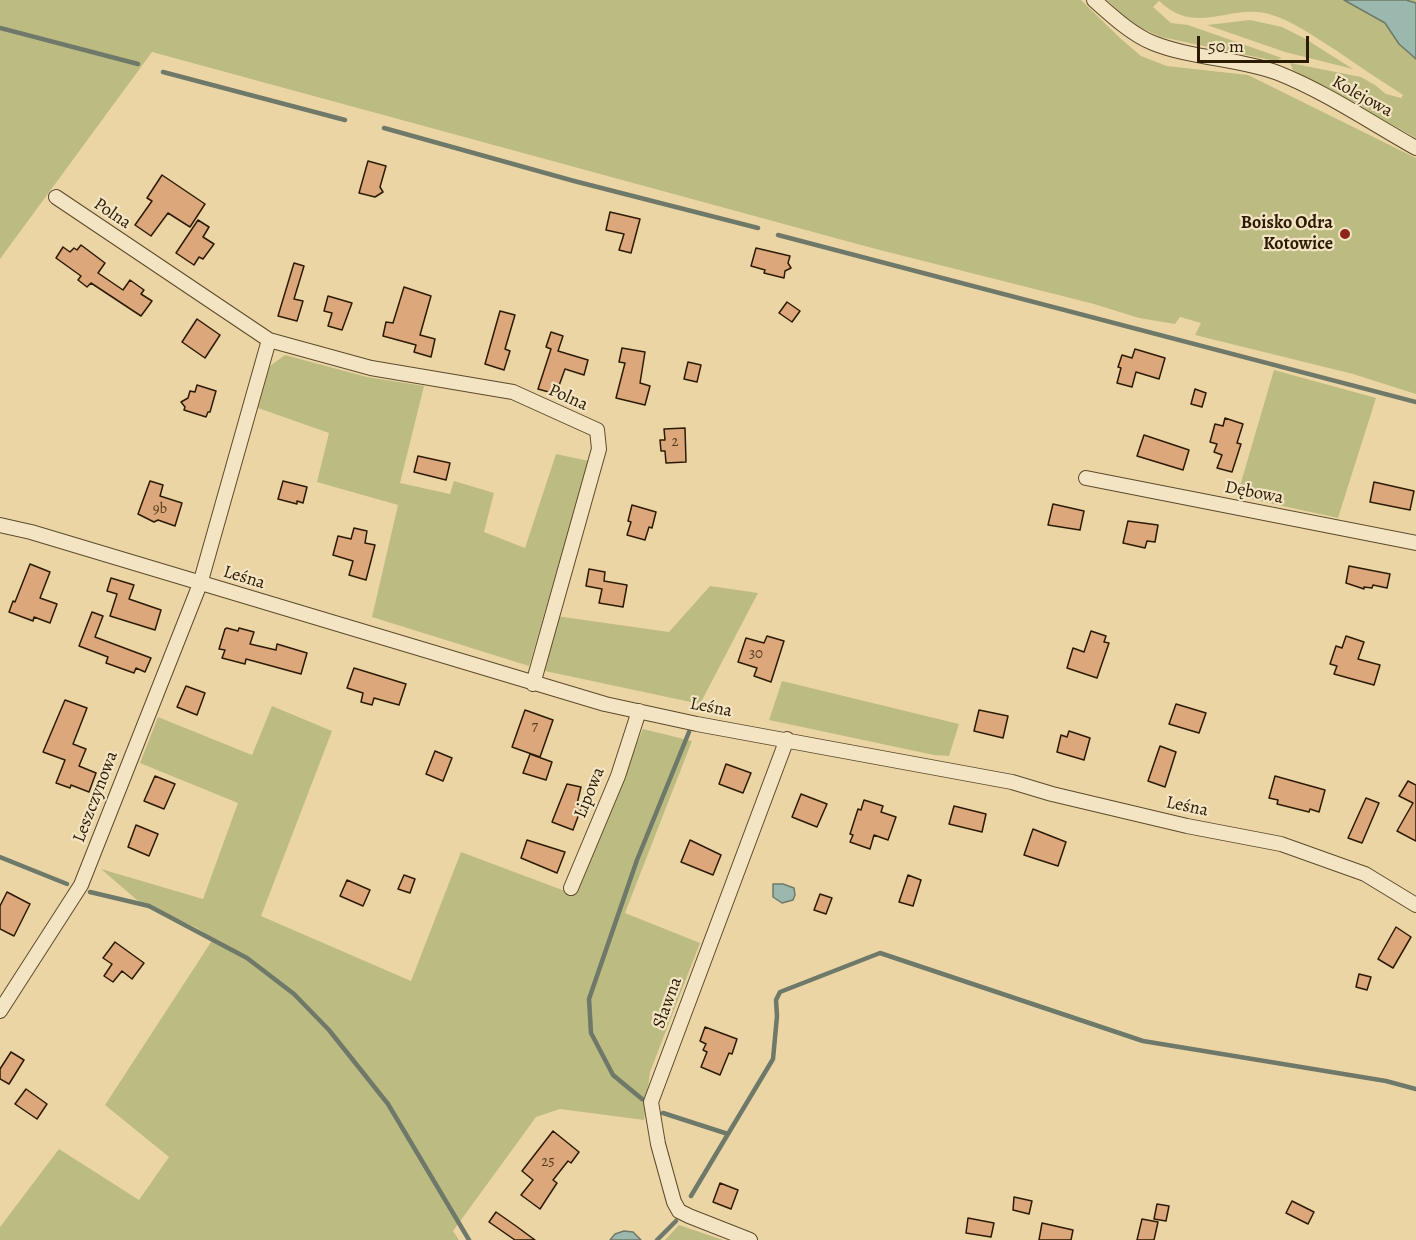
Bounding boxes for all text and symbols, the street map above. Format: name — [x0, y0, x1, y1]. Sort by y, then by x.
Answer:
scale bar — [1200, 24, 1312, 62]
text: 50 m — [1208, 34, 1244, 58]
street label: Kolejowa — [1328, 72, 1396, 122]
street label: Polna — [89, 194, 135, 234]
place label: Boisko Odra Kotowice — [1241, 213, 1333, 256]
marker: Boisko Odra Kotowice — [1338, 227, 1352, 241]
street label: Polna — [545, 380, 591, 416]
house number: 2 — [671, 433, 679, 451]
street label: Dębowa — [1223, 477, 1285, 509]
house number: 9b — [153, 500, 167, 518]
street label: Leśna — [220, 561, 268, 595]
house number: 30 — [749, 645, 763, 663]
street label: Leśna — [688, 693, 734, 723]
house number: 7 — [532, 718, 538, 736]
street label: Leszczynowa — [69, 748, 123, 846]
street label: Lipowa — [570, 764, 610, 822]
street label: Leśna — [1164, 792, 1210, 822]
street label: Sławna — [649, 974, 687, 1032]
house number: 25 — [541, 1153, 555, 1171]

